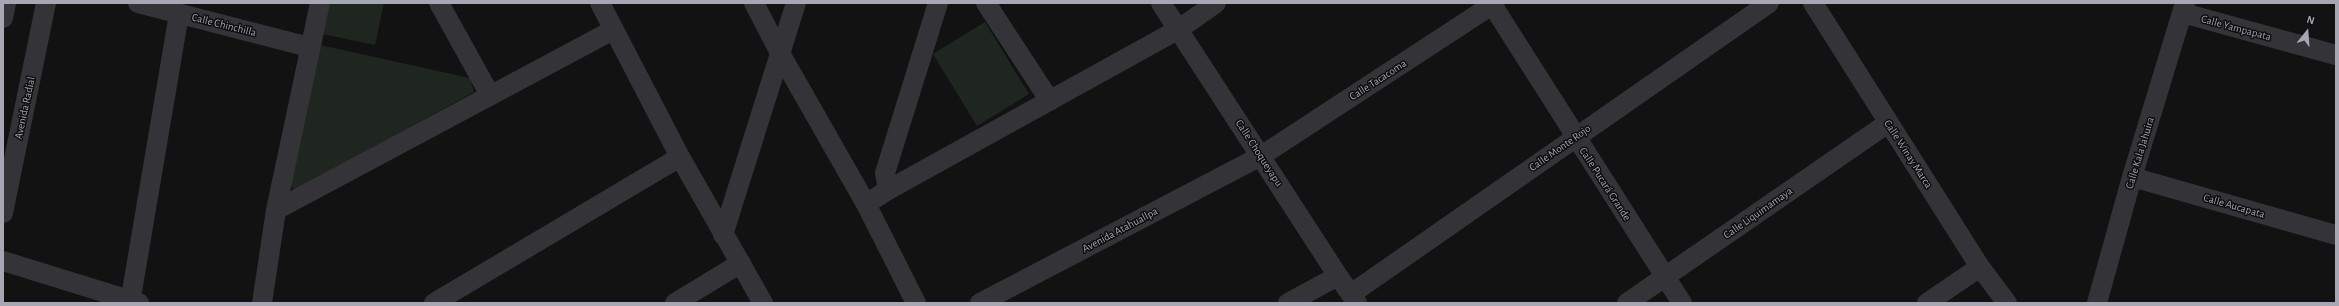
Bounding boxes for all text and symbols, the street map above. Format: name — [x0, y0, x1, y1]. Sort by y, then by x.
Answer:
street label: Calle Chinchilla — [190, 11, 258, 39]
street label: Calle Yampapata — [2200, 12, 2272, 44]
north arrow — [2287, 12, 2327, 52]
text: N — [2305, 14, 2316, 26]
street label: Calle Tacacoma — [1347, 57, 1409, 103]
street label: Avenida Radial — [12, 75, 38, 141]
street label: Calle Kala Jahuira — [2123, 115, 2157, 191]
street label: Calle Choqueyapu — [1232, 117, 1286, 189]
street label: Calle Winay Marca — [1881, 117, 1935, 191]
street label: Calle Monte Rojo — [1527, 122, 1593, 174]
street label: Calle Pucará Grande — [1576, 145, 1634, 223]
street label: Calle Liquimamaya — [1721, 184, 1795, 242]
street label: Calle Aucapata — [2202, 191, 2266, 221]
street label: Avenida Atahuallpa — [1080, 204, 1160, 256]

